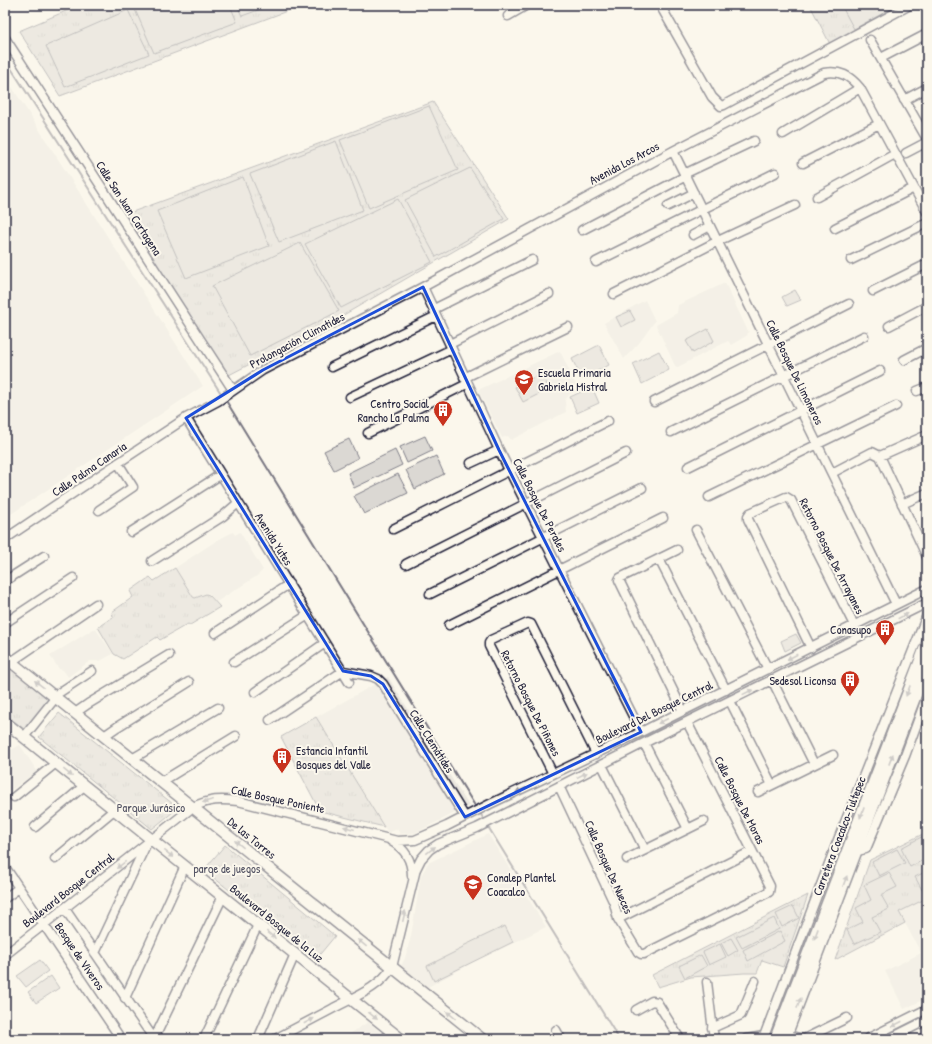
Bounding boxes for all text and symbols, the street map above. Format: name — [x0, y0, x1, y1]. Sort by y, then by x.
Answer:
street label: Avenida Los Arcos — [586, 137, 662, 189]
street label: Calle San Juan Cartagena — [92, 157, 166, 259]
street label: Prolongación Climatides — [247, 308, 348, 372]
street label: Calle Bosque De Limoneros — [762, 317, 828, 428]
place label: Escuela Primaria Gabriela Mistral — [538, 364, 611, 395]
school or university icon: Escuela Primaria Gabriela Mistral — [513, 368, 535, 396]
place label: Centro Social Rancho La Palma — [358, 395, 430, 426]
building icon: Centro Social Rancho La Palma — [432, 399, 454, 427]
street label: Calle Palma Canaria — [48, 438, 130, 500]
street label: Calle Bosque De Perales — [509, 455, 571, 555]
street label: Retorno Bosque De Arrayanes — [795, 495, 869, 617]
street label: Avenida Yutes — [251, 509, 297, 569]
one-way arrow — [897, 612, 908, 619]
building icon: Conasupo — [874, 618, 896, 646]
place label: Conasupo — [830, 621, 871, 638]
street label: Retorno Bosque De Piñones — [497, 647, 565, 759]
one-way arrow — [786, 654, 798, 660]
building icon: Sedesol Liconsa — [839, 669, 861, 697]
place label: Sedesol Liconsa — [769, 672, 836, 689]
street label: Boulevard Del Bosque Central — [593, 676, 716, 748]
one-way arrow — [33, 679, 44, 688]
one-way arrow — [905, 686, 911, 698]
one-way arrow — [743, 689, 754, 695]
street label: Calle Clemátides — [406, 706, 459, 776]
one-way arrow — [657, 718, 669, 724]
place label: Estancia Infantil Bosques del Valle — [296, 742, 371, 773]
building icon: Estancia Infantil Bosques del Valle — [271, 746, 293, 774]
street label: Calle Bosque De Moras — [711, 753, 770, 847]
one-way arrow — [889, 753, 895, 765]
one-way arrow — [63, 768, 73, 777]
one-way arrow — [576, 772, 588, 778]
street label: Carretera Coacalco-Tultepec — [808, 774, 870, 898]
street label: Calle Bosque Poniente — [230, 781, 327, 817]
one-way arrow — [514, 787, 526, 793]
park label: Parque Jurásico — [117, 799, 185, 816]
one-way arrow — [202, 799, 215, 805]
one-way arrow — [858, 807, 864, 819]
street label: De las Torres — [224, 813, 280, 863]
street label: Calle Bosque De Nueces — [581, 818, 637, 917]
one-way arrow — [342, 825, 354, 831]
one-way arrow — [233, 840, 244, 848]
one-way arrow — [426, 845, 437, 854]
street label: Boulevard Bosque Central — [19, 848, 118, 931]
one-way arrow — [164, 850, 175, 858]
one-way arrow — [116, 860, 126, 868]
park label: parqe de juegos — [194, 860, 261, 877]
place label: Conalep Plantel Coacalco — [487, 869, 556, 900]
school or university icon: Conalep Plantel Coacalco — [462, 873, 484, 901]
one-way arrow — [843, 875, 849, 887]
street label: Boulevard Bosque de la Luz — [227, 880, 327, 966]
one-way arrow — [402, 909, 408, 922]
street label: Bosque de Viveros — [51, 919, 109, 994]
one-way arrow — [812, 928, 818, 940]
one-way arrow — [266, 931, 276, 939]
one-way arrow — [356, 938, 367, 947]
one-way arrow — [796, 996, 802, 1008]
one-way arrow — [446, 1010, 457, 1019]
one-way arrow — [367, 1012, 378, 1020]
one-way arrow — [303, 1017, 315, 1024]
one-way arrow — [891, 1021, 903, 1027]

